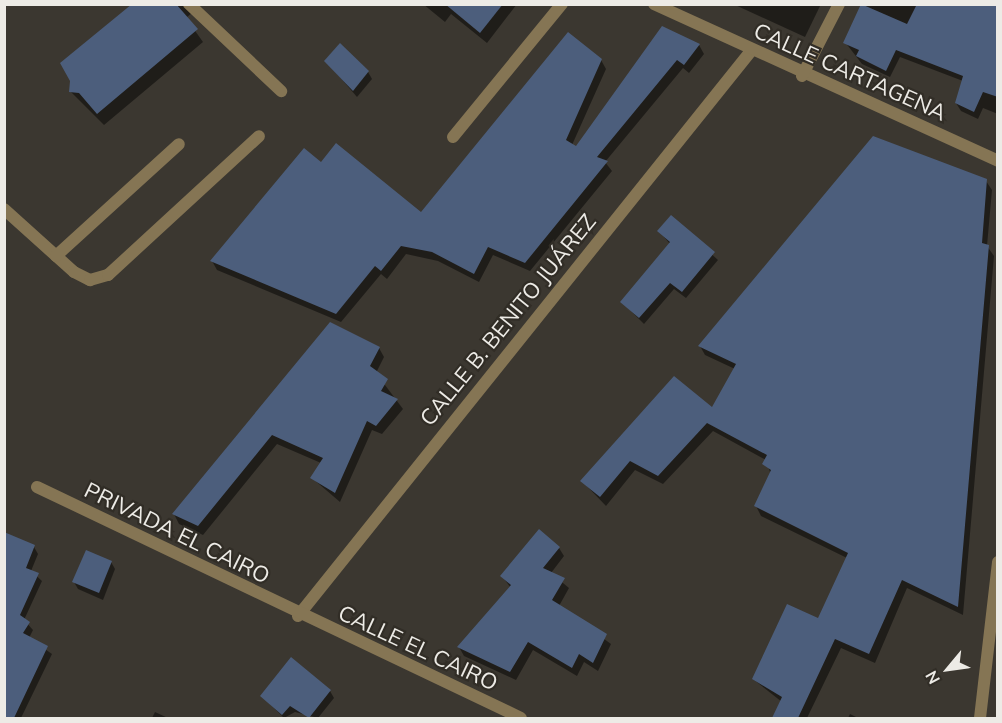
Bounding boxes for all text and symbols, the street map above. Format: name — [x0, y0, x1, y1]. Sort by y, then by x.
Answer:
street label: CALLE CARTAGENA — [750, 18, 950, 126]
street label: CALLE B. BENITO JUÁREZ — [414, 209, 602, 431]
street label: PRIVADA EL CAIRO — [80, 477, 274, 589]
street label: CALLE EL CAIRO — [334, 600, 502, 696]
north arrow — [918, 639, 978, 699]
text: N — [921, 668, 944, 688]

